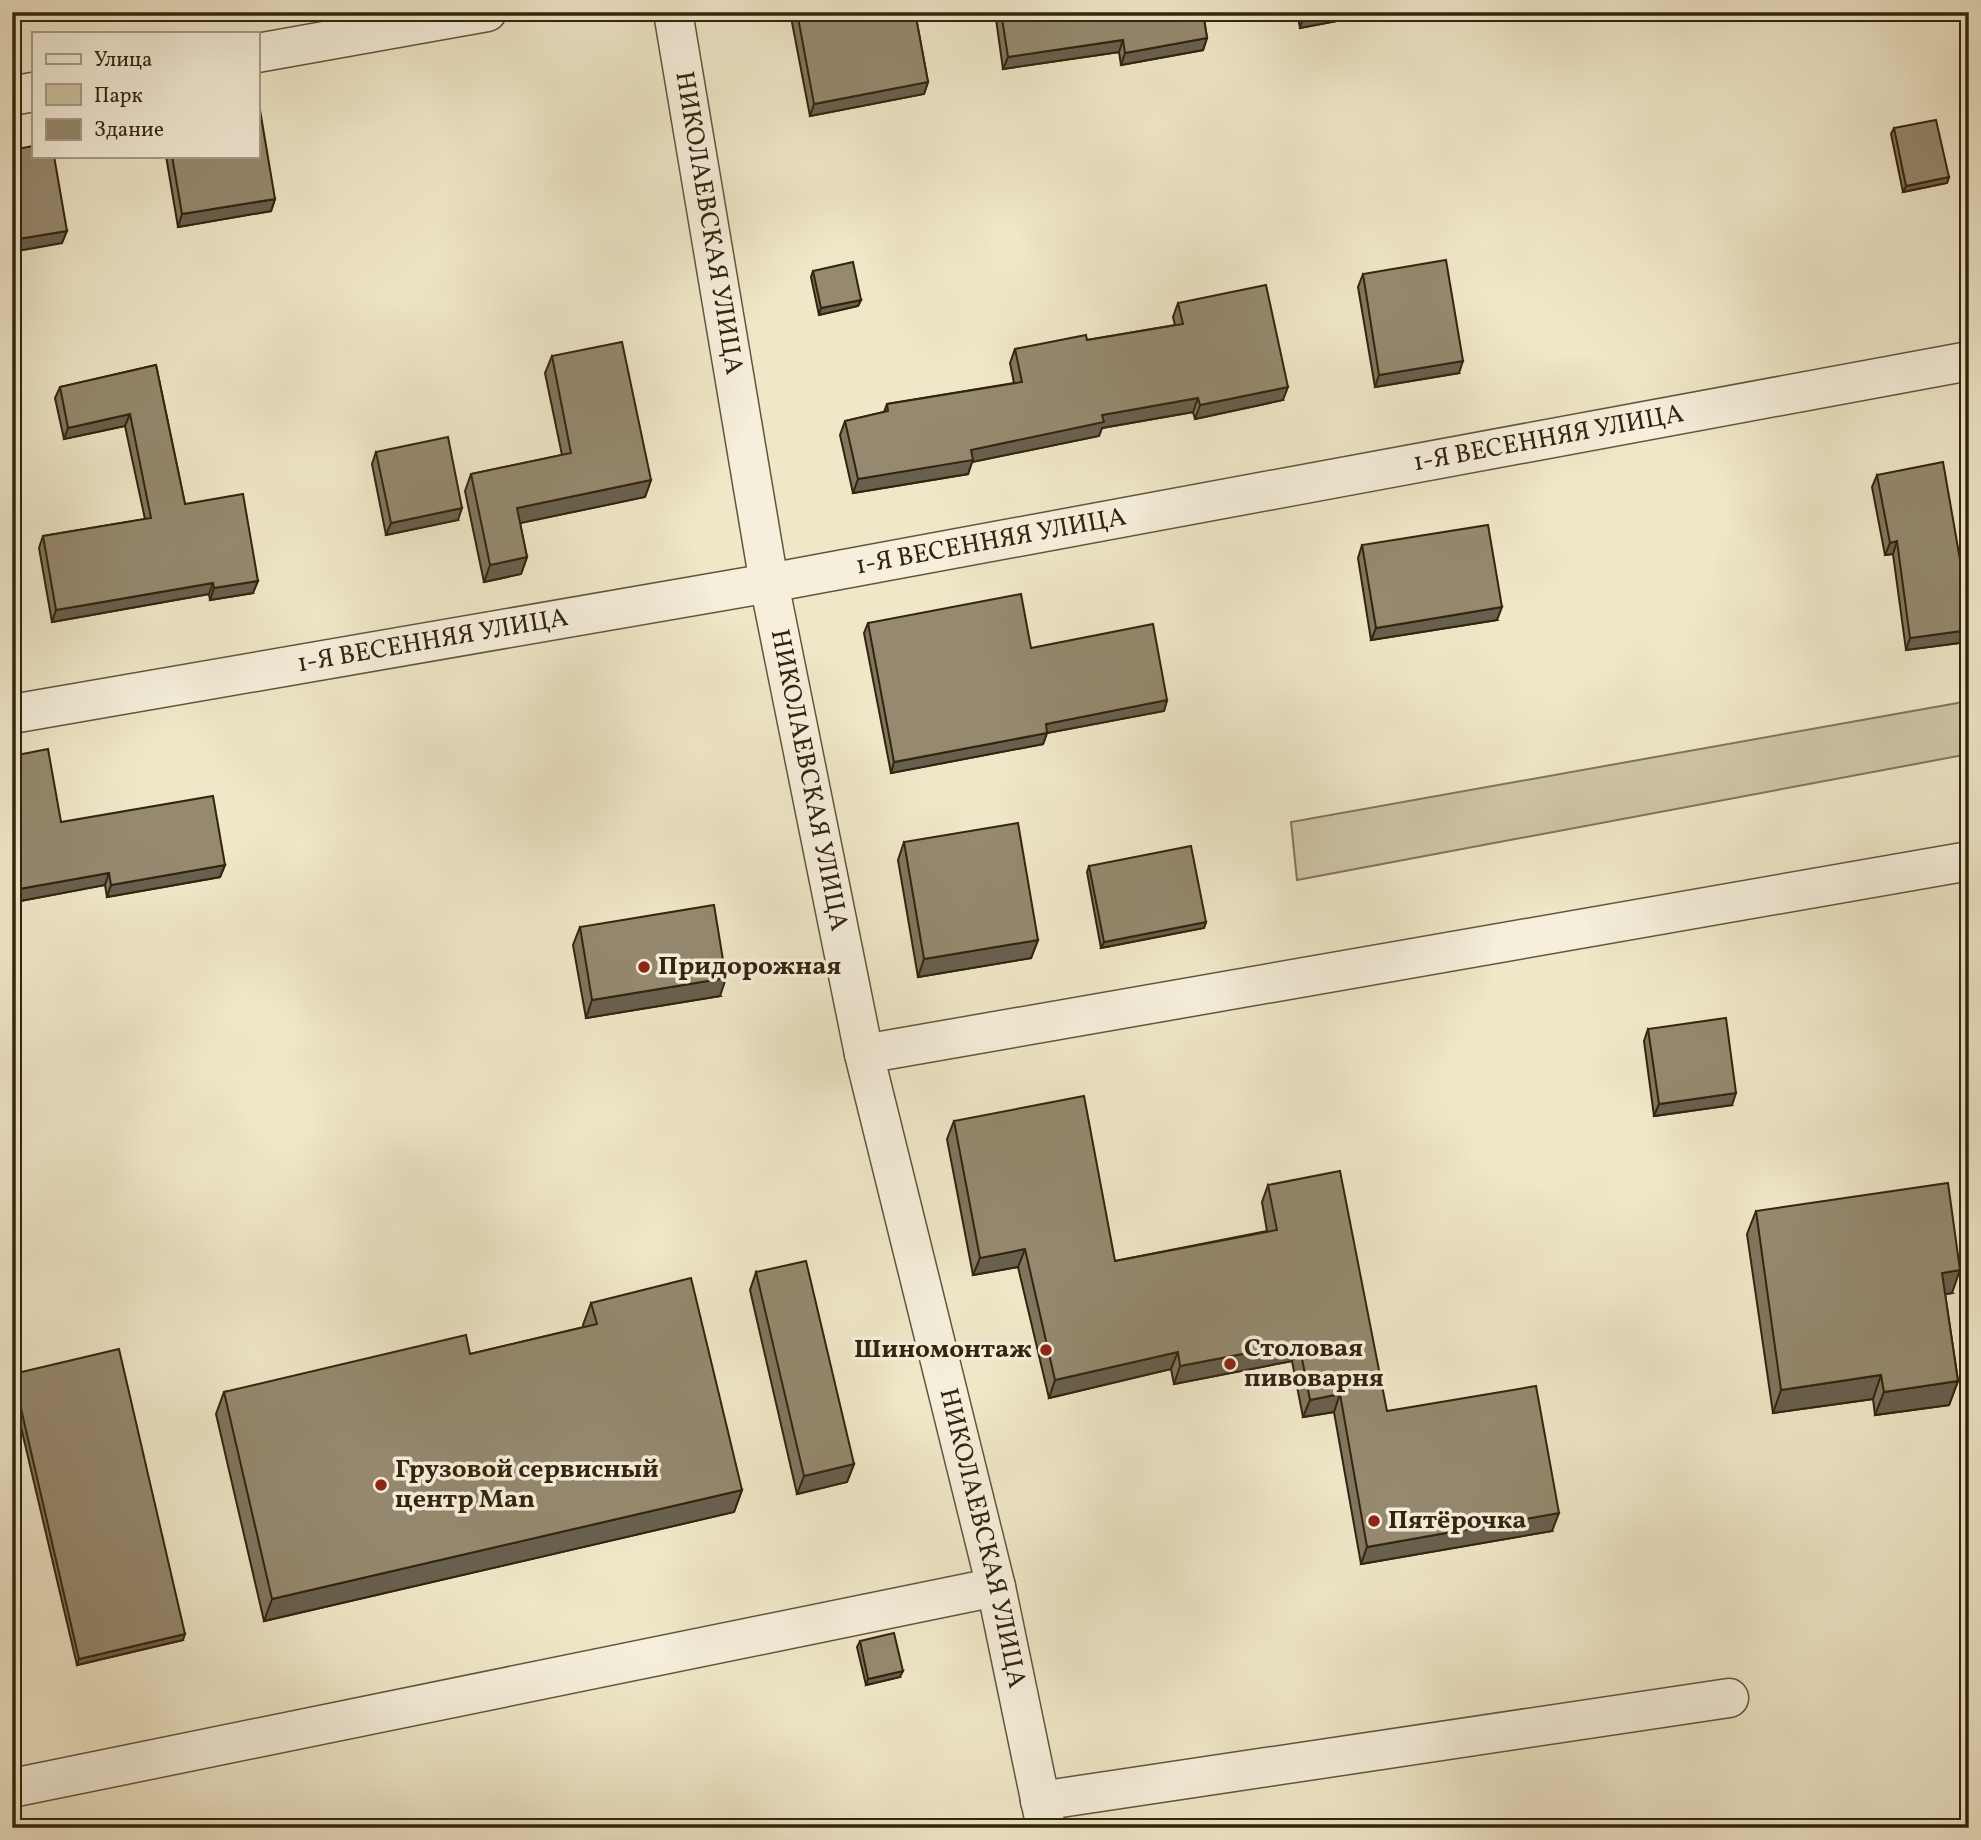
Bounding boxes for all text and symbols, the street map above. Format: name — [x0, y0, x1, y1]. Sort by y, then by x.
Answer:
legend — [32, 32, 259, 158]
text: Улица — [94, 46, 152, 75]
street label: НИКОЛАЕВСКАЯ УЛИЦА — [665, 69, 752, 377]
text: Парк — [94, 82, 143, 111]
text: Здание — [94, 116, 164, 145]
street label: 1-Я ВЕСЕННЯЯ УЛИЦА — [1410, 396, 1687, 481]
street label: 1-Я ВЕСЕННЯЯ УЛИЦА — [853, 499, 1129, 585]
street label: 1-Я ВЕСЕННЯЯ УЛИЦА — [294, 600, 571, 682]
street label: НИКОЛАЕВСКАЯ УЛИЦА — [761, 626, 857, 934]
place label: Придорожная — [658, 949, 841, 985]
marker: Придорожная — [636, 959, 652, 975]
place label: Столовая пивоварня — [1244, 1331, 1384, 1397]
place label: Шиномонтаж — [854, 1332, 1032, 1368]
marker: Шиномонтаж — [1038, 1342, 1054, 1358]
marker: Столовая пивоварня — [1222, 1356, 1238, 1372]
street label: НИКОЛАЕВСКАЯ УЛИЦА — [929, 1385, 1035, 1691]
place label: Грузовой сервисный центр Man — [395, 1452, 659, 1518]
marker: Грузовой сервисный центр Man — [373, 1477, 389, 1493]
place label: Пятёрочка — [1388, 1503, 1526, 1539]
marker: Пятёрочка — [1366, 1513, 1382, 1529]

